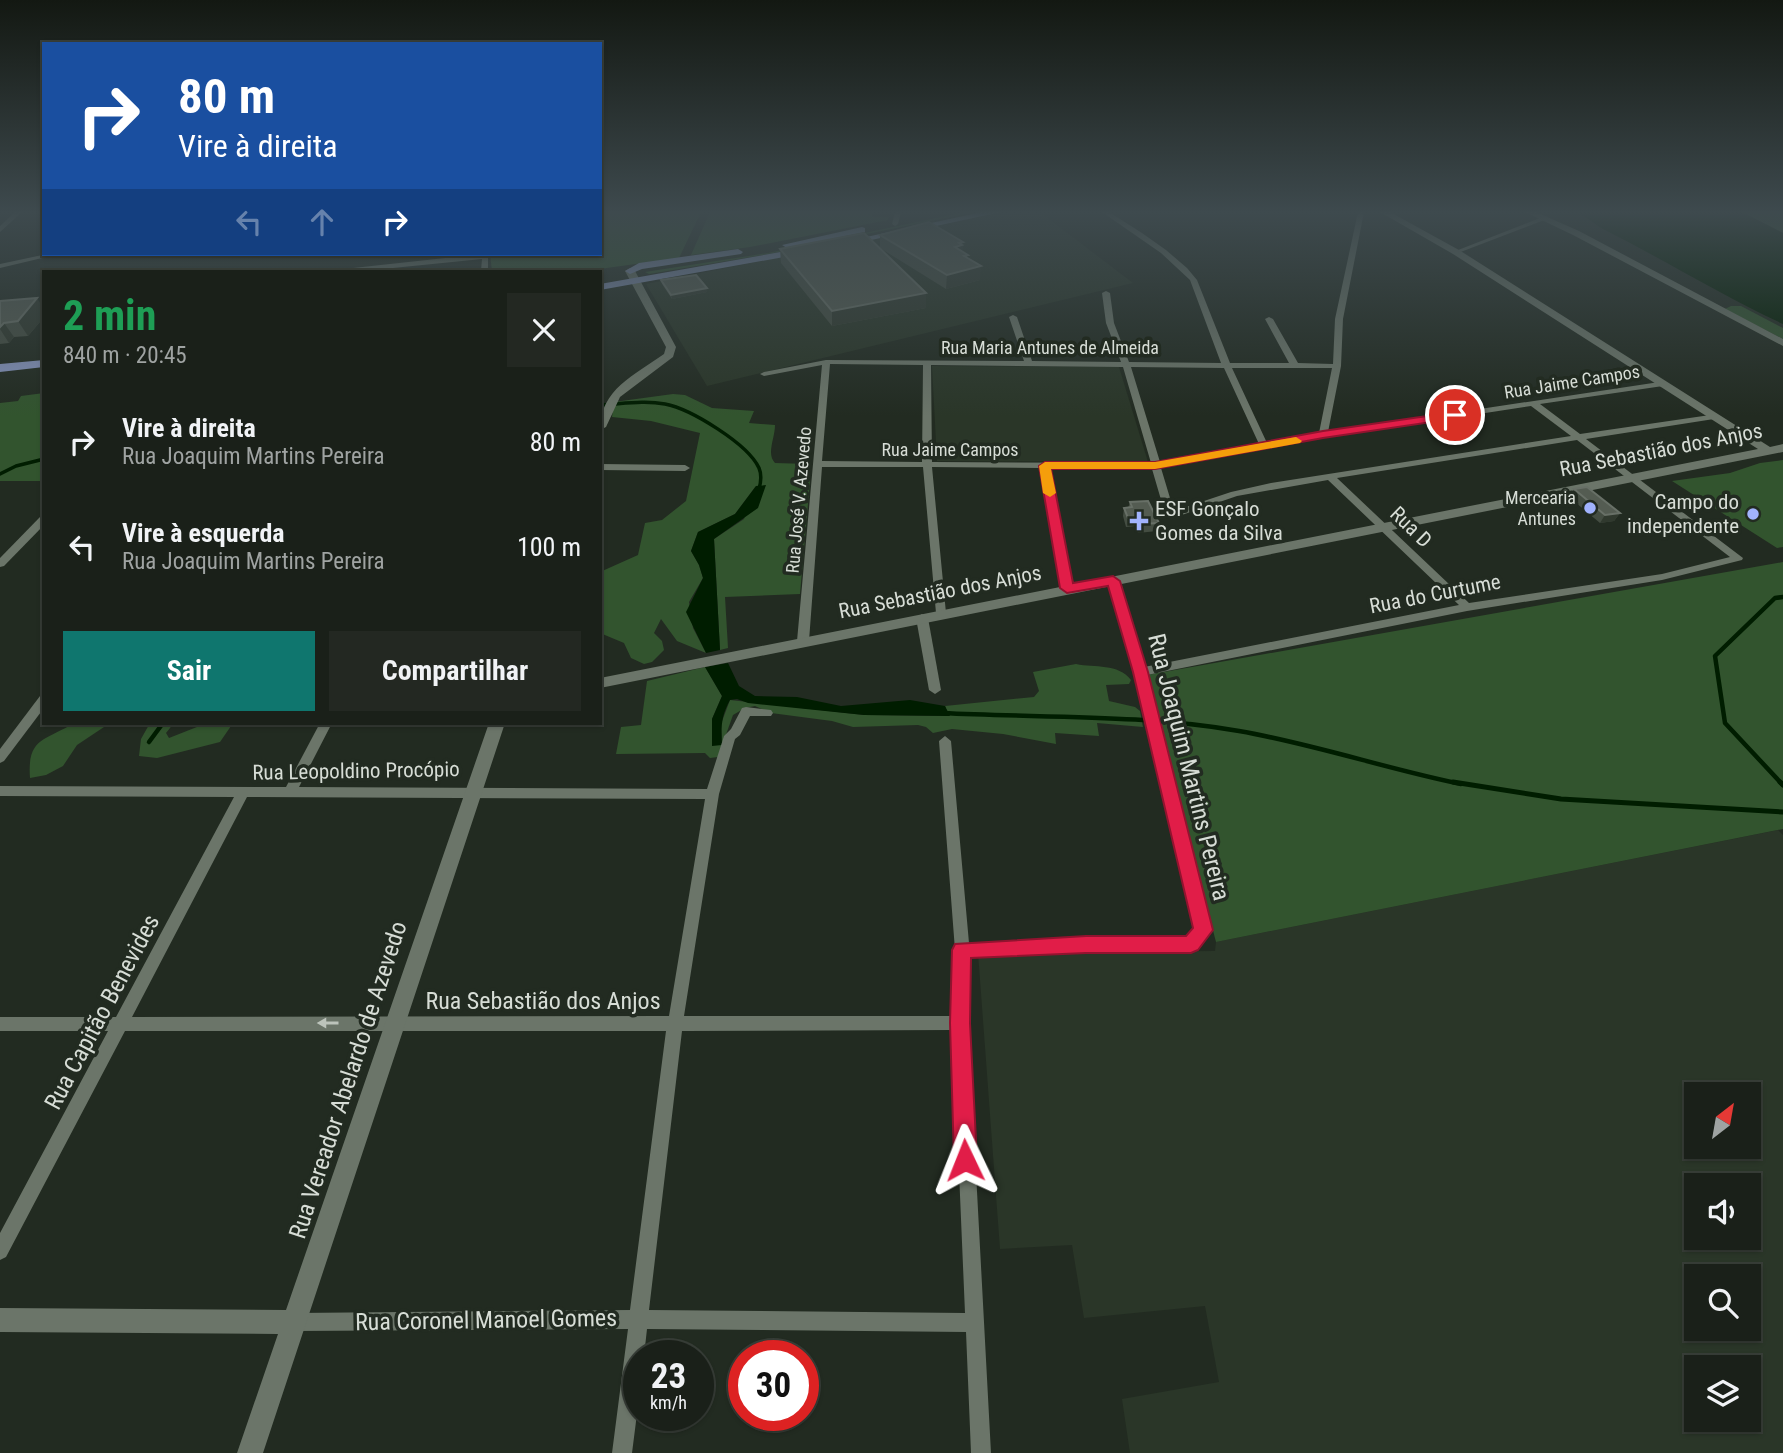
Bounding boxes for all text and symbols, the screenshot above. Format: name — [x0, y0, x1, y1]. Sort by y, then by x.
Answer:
text: 80 m — [178, 68, 275, 125]
icon: right — [63, 70, 154, 161]
text: Vire à direita — [178, 127, 338, 165]
icon: left — [230, 203, 268, 241]
icon: ahead — [303, 203, 341, 241]
icon: right — [376, 203, 414, 241]
text: 2 min — [63, 291, 156, 340]
button: close — [507, 293, 581, 367]
street label: Rua Maria Antunes de Almeida — [941, 337, 1159, 358]
text: 840 m · 20:45 — [63, 342, 187, 369]
street label: Rua Jaime Campos — [1503, 360, 1641, 403]
pin — [1425, 385, 1485, 445]
icon: arrive — [1436, 396, 1474, 434]
text: Vire à direita — [122, 413, 256, 443]
street label: Rua Sebastião dos Anjos — [1558, 419, 1764, 481]
icon: right — [63, 423, 101, 461]
street label: Rua José V. Azevedo — [782, 426, 815, 574]
text: 80 m — [530, 427, 581, 457]
street label: Rua Jaime Campos — [881, 439, 1019, 460]
text: Rua Joaquim Martins Pereira — [122, 443, 385, 470]
place label: Mercearia Antunes — [1505, 487, 1576, 529]
place label: Campo do independente — [1627, 490, 1739, 538]
place label: ESF Gonçalo Gomes da Silva — [1155, 497, 1283, 545]
marker: Mercearia Antunes — [1582, 500, 1598, 516]
street label: Rua D — [1385, 502, 1437, 552]
marker: Campo do independente — [1745, 506, 1761, 522]
marker: ESF Gonçalo Gomes da Silva — [1129, 511, 1149, 531]
text: Vire à esquerda — [122, 518, 285, 548]
icon: left — [63, 528, 101, 566]
text: 100 m — [517, 532, 581, 562]
text: Rua Joaquim Martins Pereira — [122, 548, 385, 575]
street label: Rua Sebastião dos Anjos — [837, 561, 1043, 623]
street label: Rua do Curtume — [1367, 570, 1503, 618]
button: Sair — [63, 631, 315, 711]
button: Compartilhar — [329, 631, 581, 711]
street label: Rua Joaquim Martins Pereira — [1142, 631, 1236, 903]
street label: Rua Leopoldino Procópio — [252, 757, 460, 785]
street label: Rua Capitão Benevides — [39, 910, 165, 1114]
street label: Rua Vereador Abelardo de Azevedo — [283, 918, 413, 1242]
street label: Rua Sebastião dos Anjos — [425, 987, 661, 1015]
one-way arrow — [317, 1017, 339, 1029]
north arrow — [1684, 1082, 1760, 1158]
map controls — [1684, 1082, 1761, 1432]
position arrow — [928, 1123, 1002, 1197]
button: sound — [1684, 1173, 1761, 1250]
button: search — [1684, 1264, 1761, 1341]
street label: Rua Coronel Manoel Gomes — [355, 1304, 617, 1336]
speed limit sign: 30 — [728, 1340, 819, 1431]
button: layers — [1684, 1355, 1761, 1432]
text: 23 — [651, 1356, 686, 1397]
text: km/h — [650, 1392, 687, 1413]

